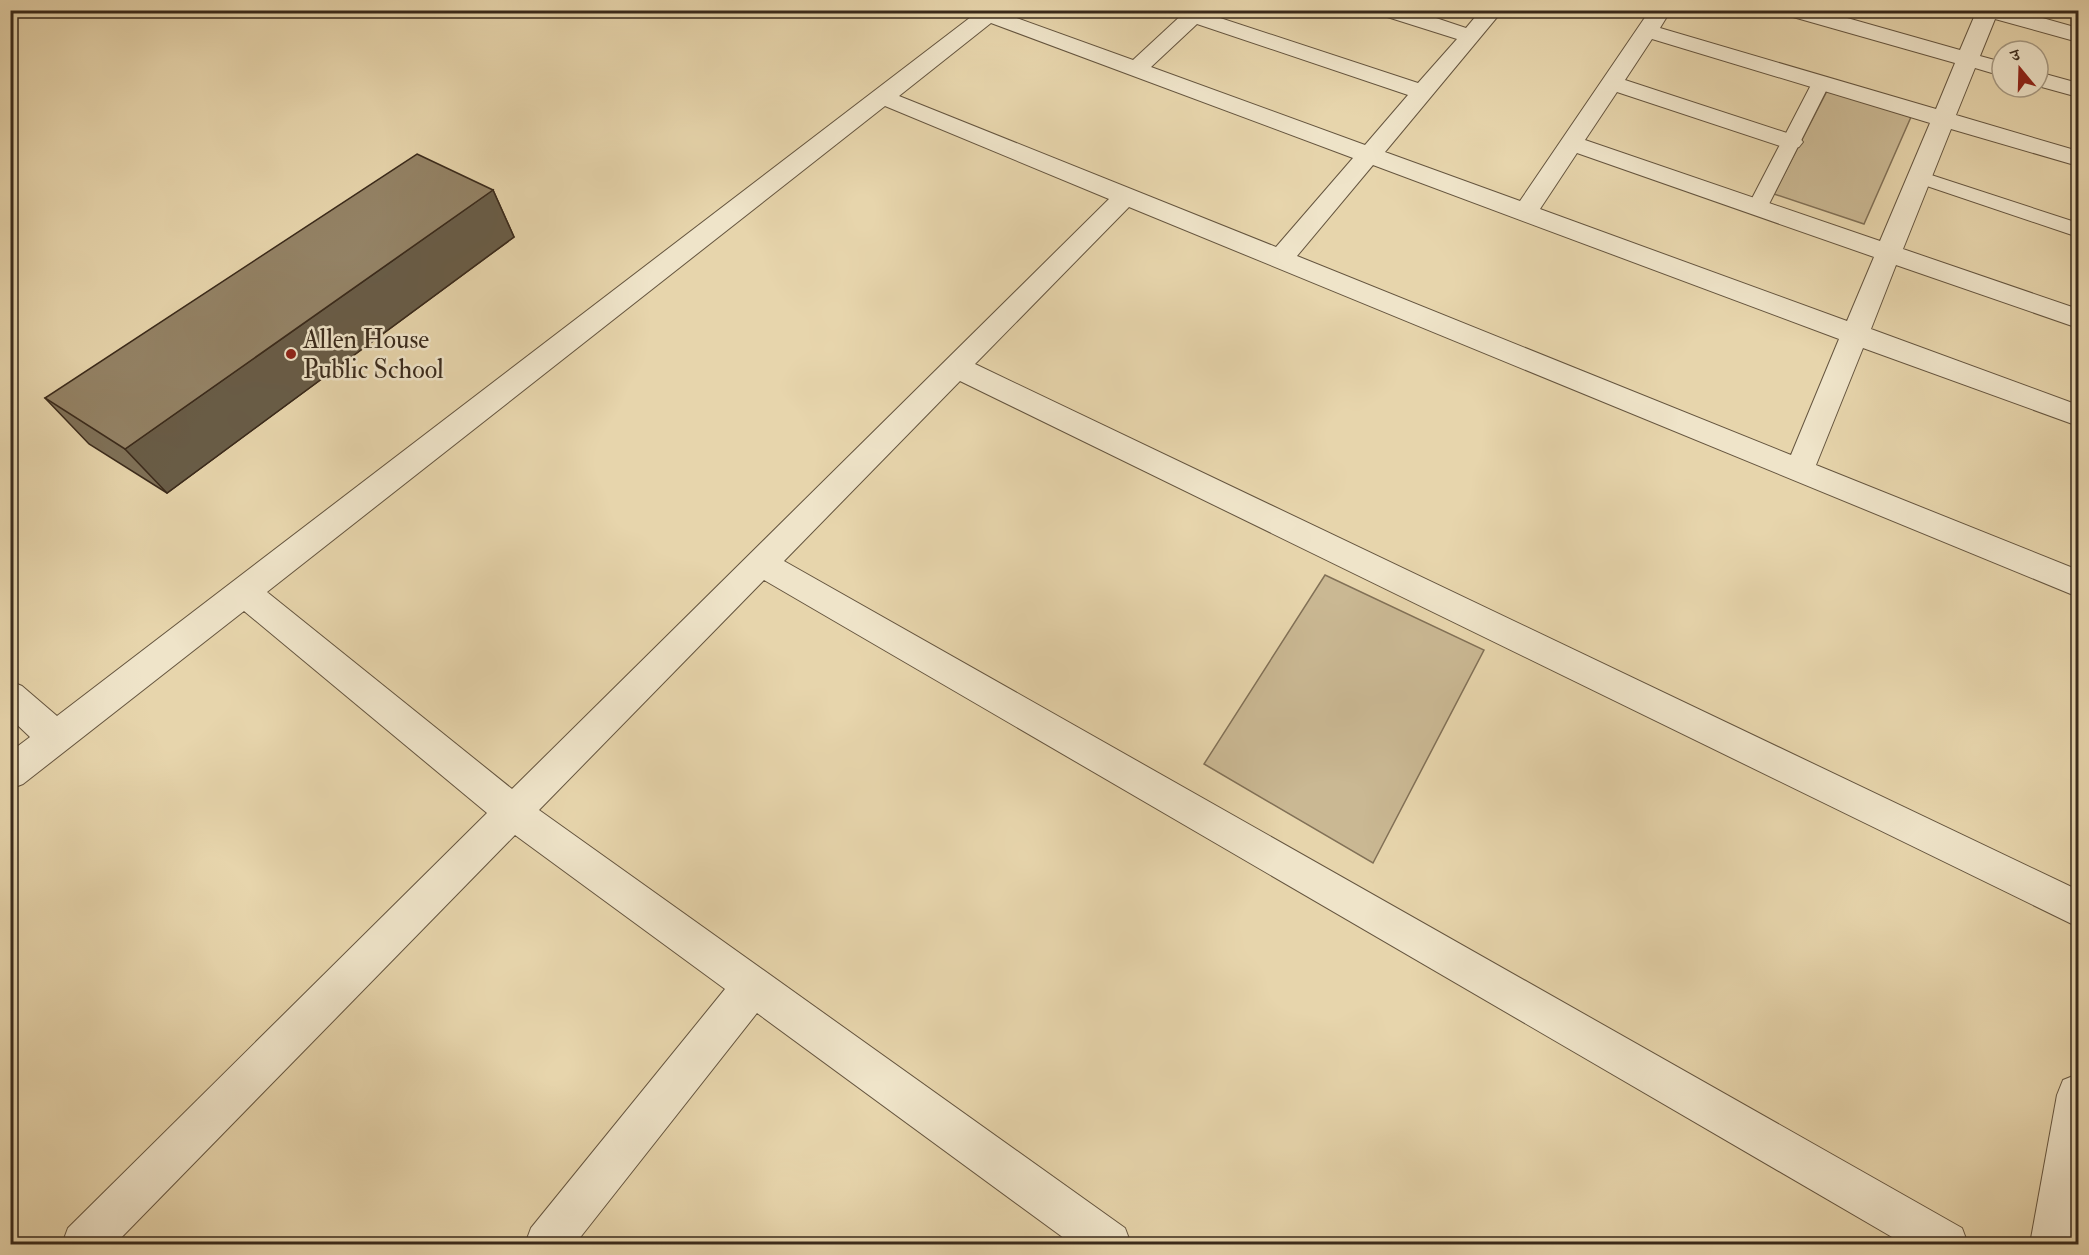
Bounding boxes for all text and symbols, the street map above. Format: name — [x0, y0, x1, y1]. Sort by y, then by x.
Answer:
north arrow — [1990, 39, 2050, 99]
text: उ — [2007, 44, 2024, 67]
place label: Allen House Public School — [302, 324, 444, 386]
marker: Allen House Public School — [284, 347, 298, 361]

